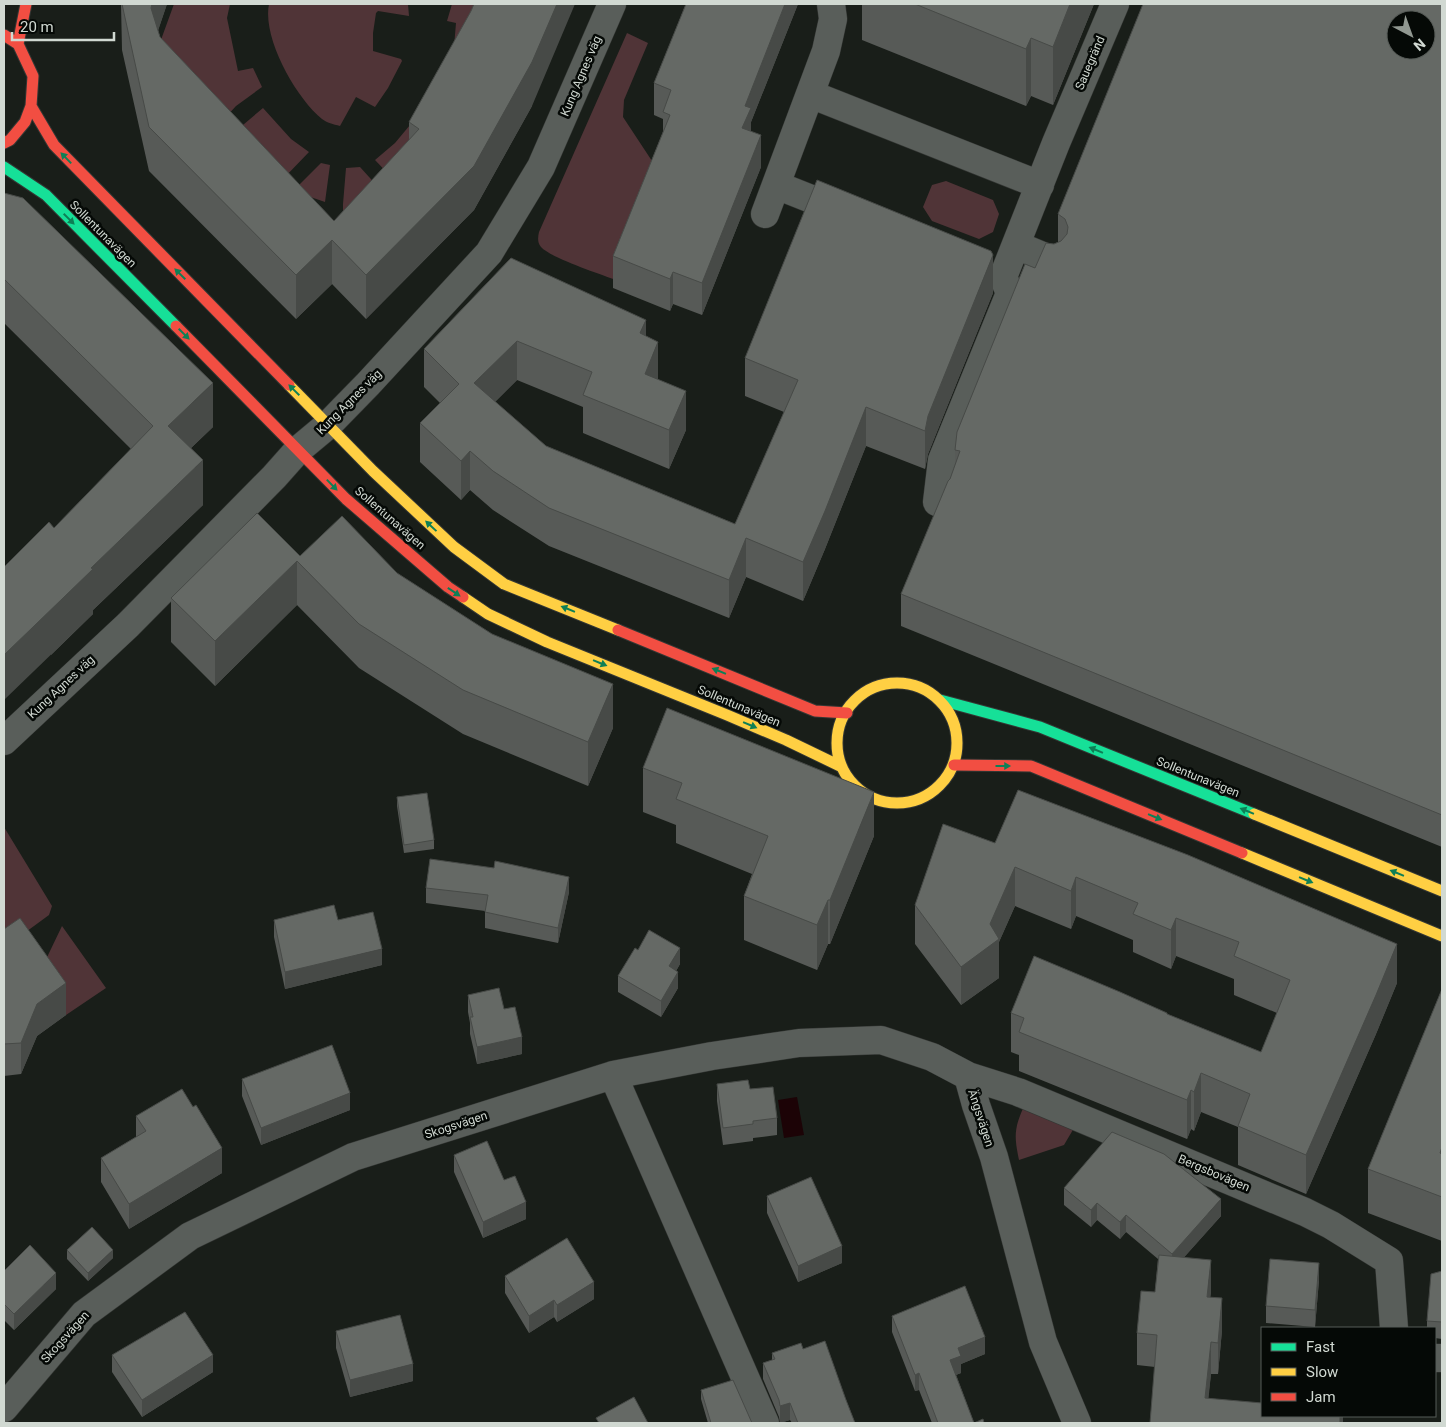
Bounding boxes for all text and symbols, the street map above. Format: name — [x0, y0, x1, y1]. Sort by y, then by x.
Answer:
scale bar — [12, 10, 115, 42]
north arrow — [1386, 10, 1436, 60]
text: 20 m — [20, 18, 54, 36]
street label: Kung Agnes väg — [558, 34, 604, 118]
street label: Sauegränd — [1072, 34, 1108, 92]
text: N — [1411, 36, 1429, 54]
one-way arrow — [60, 152, 72, 164]
street label: Sollentunavägen — [67, 198, 139, 270]
one-way arrow — [63, 213, 75, 225]
one-way arrow — [174, 268, 186, 280]
one-way arrow — [177, 328, 189, 340]
street label: Kung Agnes väg — [314, 367, 384, 437]
one-way arrow — [288, 384, 300, 396]
one-way arrow — [326, 478, 338, 490]
street label: Sollentunavägen — [352, 484, 428, 552]
one-way arrow — [425, 520, 437, 532]
one-way arrow — [448, 587, 461, 597]
one-way arrow — [561, 605, 575, 613]
street label: Kung Agnes väg — [25, 653, 97, 721]
one-way arrow — [593, 659, 608, 667]
one-way arrow — [712, 666, 726, 674]
street label: Sollentunavägen — [696, 682, 782, 730]
one-way arrow — [743, 722, 757, 730]
one-way arrow — [1088, 746, 1103, 754]
street label: Sollentunavägen — [1154, 754, 1242, 800]
one-way arrow — [995, 762, 1011, 770]
one-way arrow — [1240, 807, 1254, 815]
one-way arrow — [1148, 814, 1163, 822]
one-way arrow — [1390, 868, 1404, 876]
one-way arrow — [1298, 876, 1313, 884]
street label: Ängsvägen — [965, 1087, 998, 1148]
street label: Skogsvägen — [423, 1108, 489, 1142]
street label: Bergsbovägen — [1176, 1152, 1252, 1194]
street label: Skogsvägen — [38, 1308, 92, 1366]
legend — [1261, 1327, 1436, 1417]
text: Fast — [1306, 1338, 1335, 1356]
text: Slow — [1306, 1363, 1338, 1381]
text: Jam — [1306, 1388, 1336, 1406]

